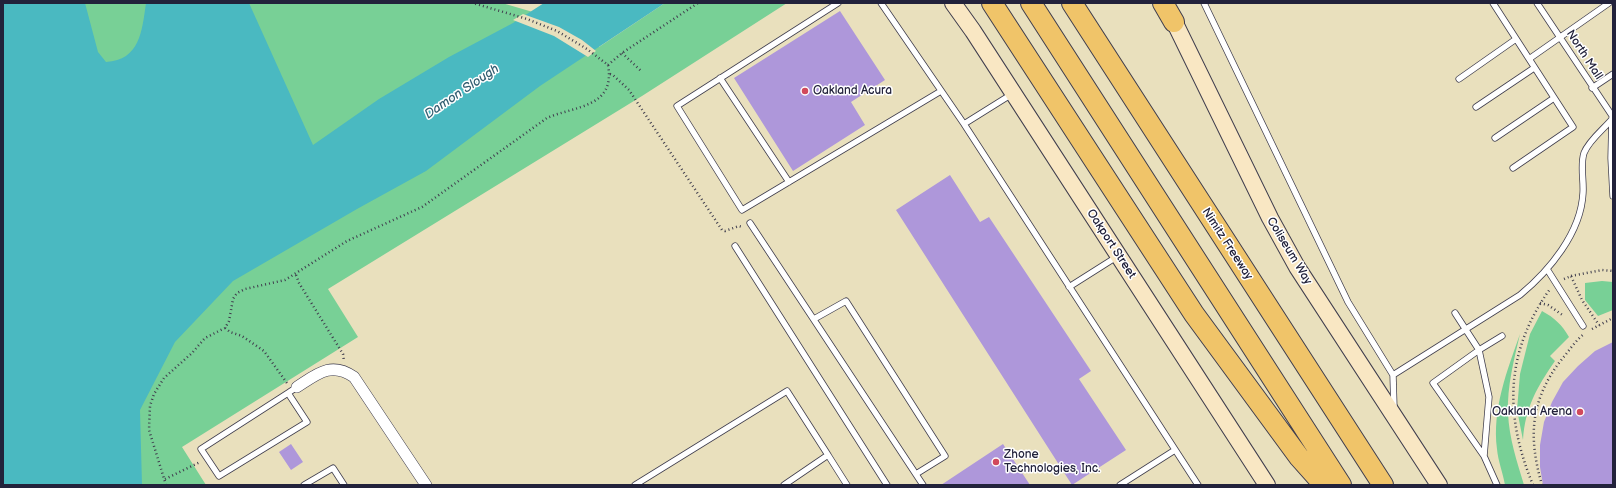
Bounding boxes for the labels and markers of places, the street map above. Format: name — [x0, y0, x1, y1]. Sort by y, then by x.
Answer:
place label: Oakland Acura — [813, 84, 892, 98]
marker: Oakland Acura — [800, 86, 810, 96]
place label: Oakland Arena — [1492, 405, 1572, 419]
marker: Oakland Arena — [1575, 407, 1585, 417]
place label: Zhone Technologies, Inc. — [1004, 448, 1100, 476]
marker: Zhone Technologies, Inc. — [991, 457, 1001, 467]

